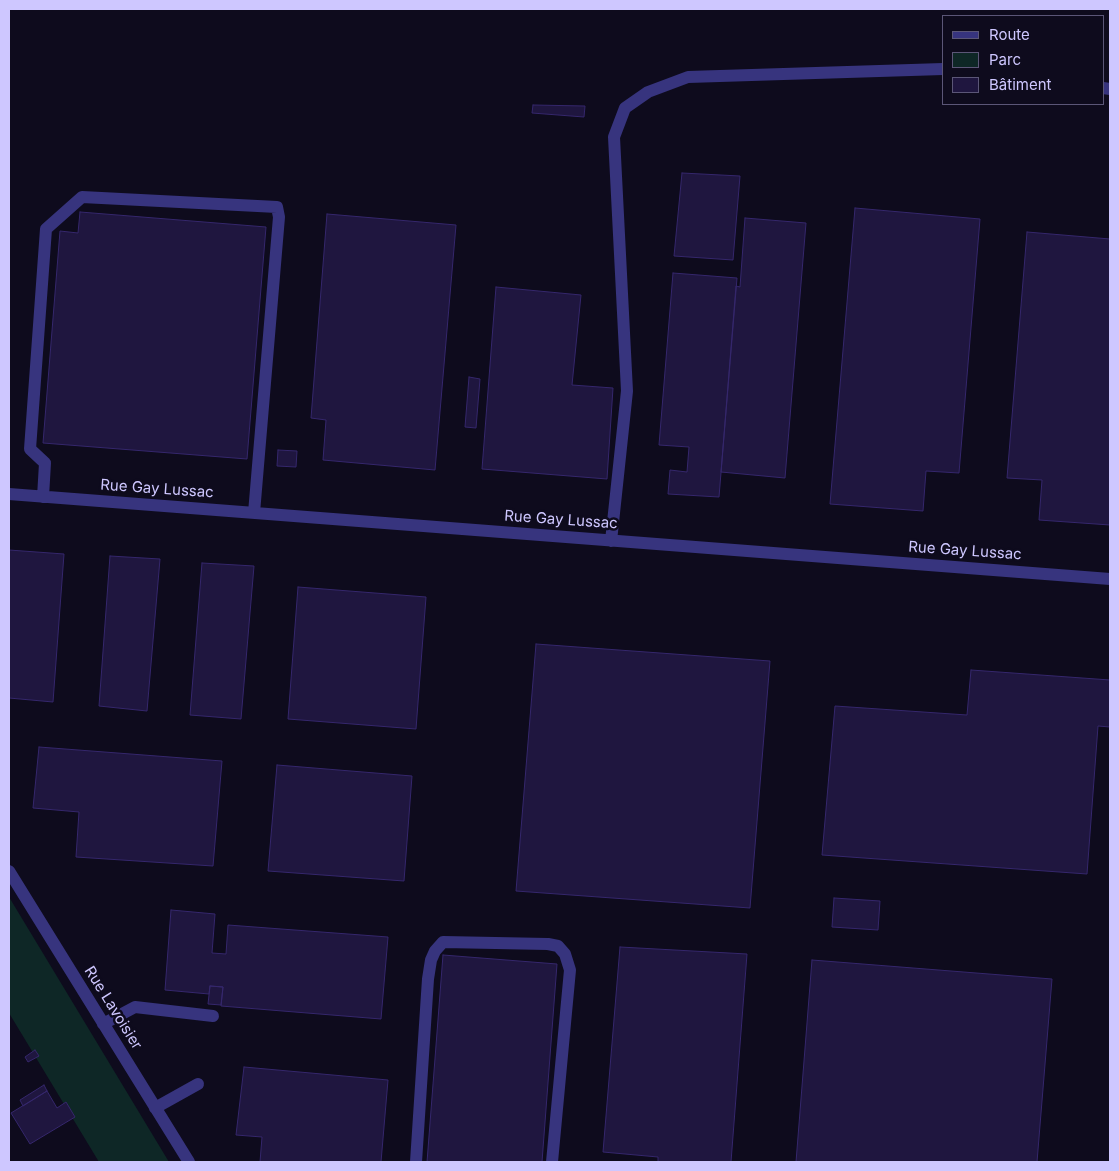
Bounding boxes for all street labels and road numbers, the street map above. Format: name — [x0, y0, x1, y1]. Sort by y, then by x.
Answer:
street label: Rue Gay Lussac — [100, 476, 214, 502]
street label: Rue Gay Lussac — [504, 507, 618, 533]
street label: Rue Gay Lussac — [908, 538, 1022, 564]
street label: Rue Lavoisier — [80, 963, 146, 1053]

